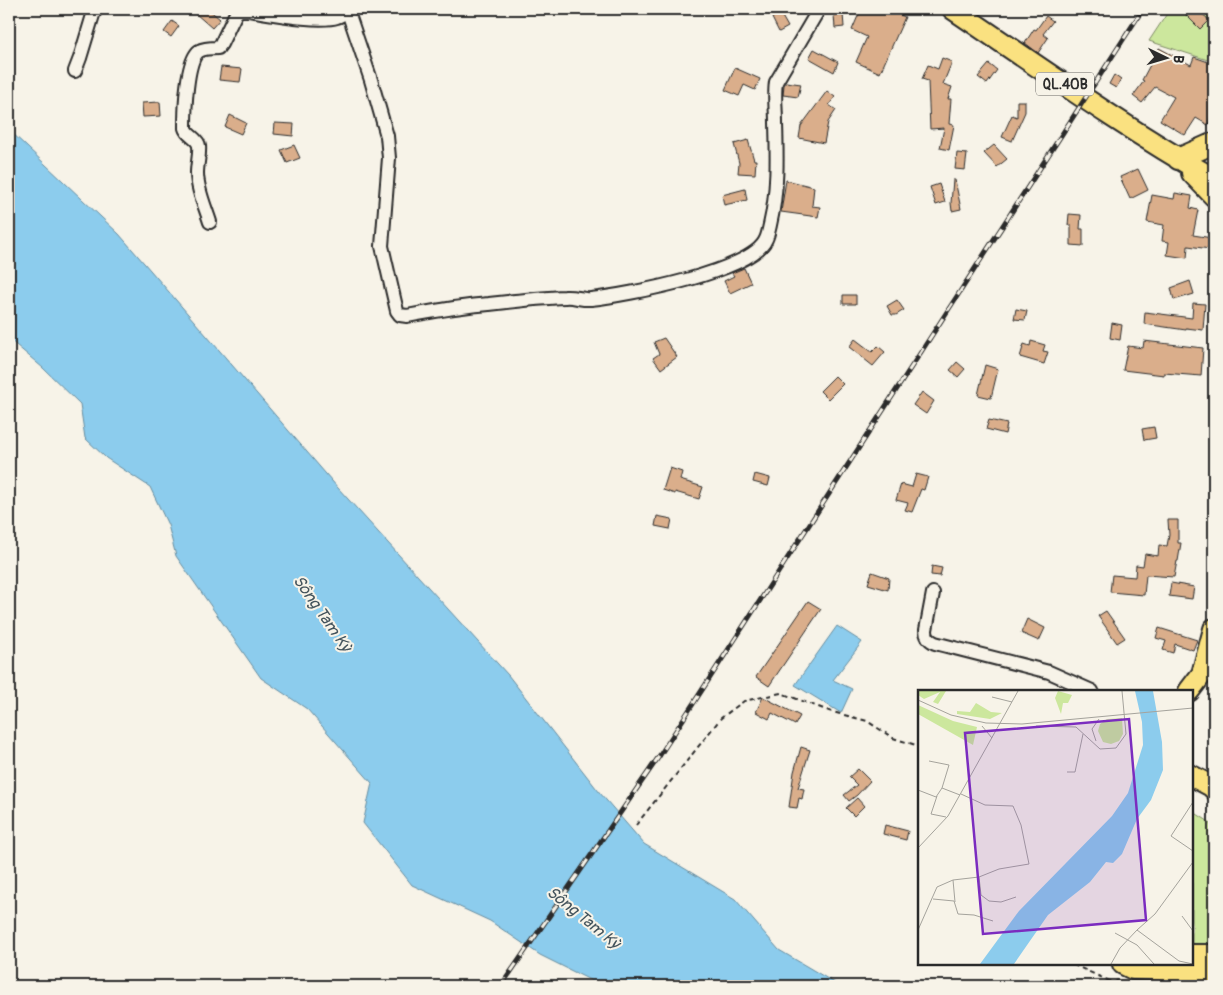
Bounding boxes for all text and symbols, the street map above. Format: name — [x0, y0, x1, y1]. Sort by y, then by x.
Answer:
north arrow — [1140, 32, 1190, 82]
text: B — [1170, 54, 1187, 64]
road number: QL.40B — [1036, 72, 1094, 96]
water label: Sông Tam Kỳ — [289, 572, 357, 657]
inset map — [918, 690, 1193, 965]
water label: Sông Tam Kỳ — [543, 882, 626, 955]

